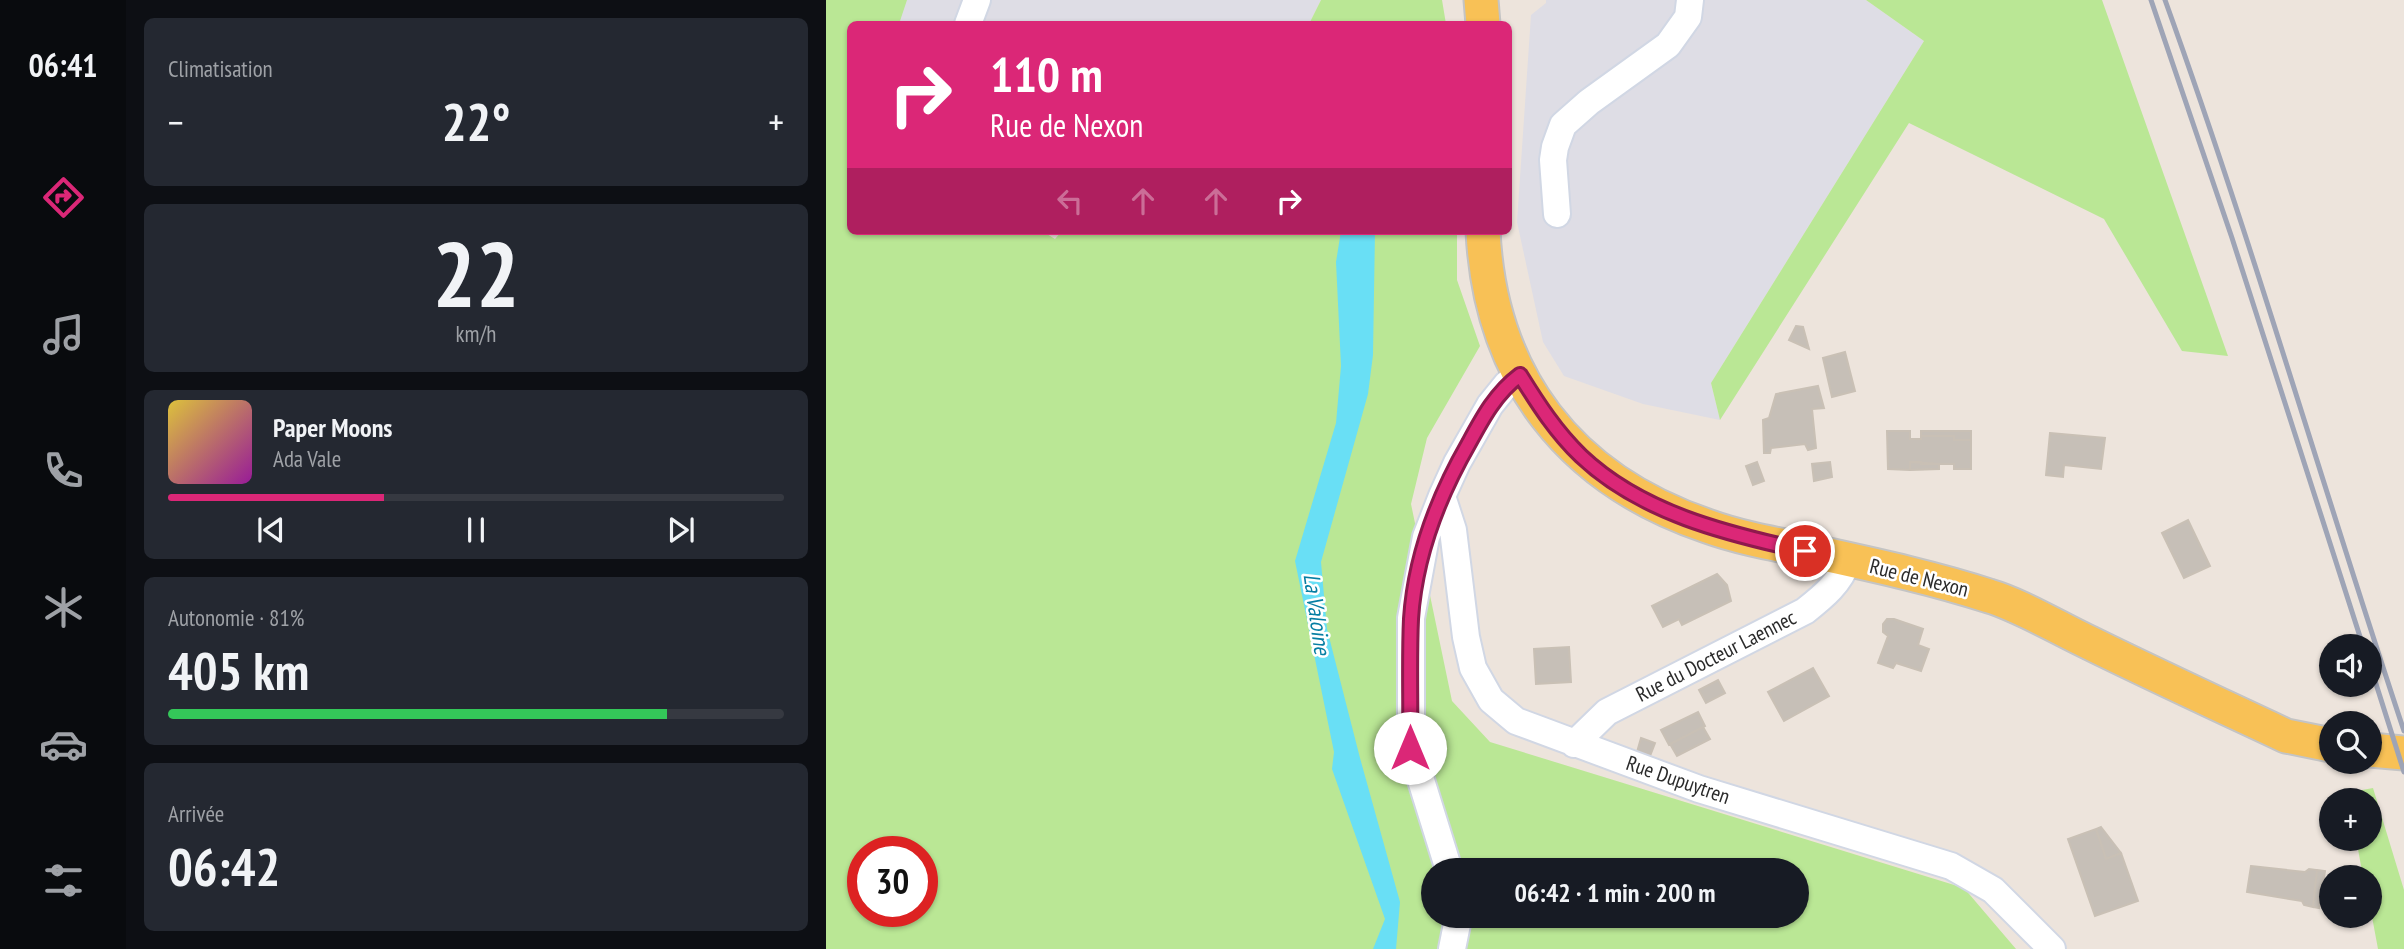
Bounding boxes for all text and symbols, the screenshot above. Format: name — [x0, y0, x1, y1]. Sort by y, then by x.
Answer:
text: 110 m — [990, 42, 1103, 106]
text: 06:41 — [28, 44, 98, 86]
icon: right — [875, 49, 966, 140]
text: Climatisation — [168, 54, 273, 83]
text: 22° — [442, 88, 510, 155]
text: − — [168, 97, 184, 146]
text: + — [768, 97, 784, 146]
text: Rue de Nexon — [990, 104, 1143, 146]
icon: directions — [39, 173, 88, 222]
icon: left — [1051, 182, 1089, 220]
icon: ahead — [1124, 182, 1162, 220]
icon: ahead — [1197, 182, 1235, 220]
icon: right — [1270, 182, 1308, 220]
text: 22 — [433, 214, 520, 332]
icon: music — [39, 310, 88, 359]
text: km/h — [456, 319, 496, 348]
text: Paper Moons — [273, 411, 392, 444]
text: Ada Vale — [273, 444, 341, 473]
icon: phone — [39, 446, 88, 495]
icon: previous — [252, 511, 290, 549]
icon: pause — [457, 511, 495, 549]
icon: next — [662, 511, 700, 549]
pin — [1775, 521, 1835, 581]
icon: arrive — [1786, 532, 1824, 570]
street label: Rue de Nexon — [1867, 552, 1971, 603]
water label: La Valoine — [1297, 572, 1338, 658]
icon: climate — [39, 583, 88, 632]
text: Autonomie · 81% — [168, 603, 304, 632]
street label: Rue du Docteur Laennec — [1631, 603, 1801, 708]
map controls — [2319, 634, 2382, 928]
button: sound — [2319, 634, 2382, 697]
text: 405 km — [168, 637, 309, 704]
position arrow — [1373, 711, 1447, 785]
button: search — [2319, 711, 2382, 774]
icon: car — [39, 720, 88, 769]
street label: Rue Dupuytren — [1623, 749, 1734, 810]
button: + — [2319, 788, 2382, 851]
text: Arrivée — [168, 799, 224, 828]
text: 06:42 — [168, 833, 280, 900]
speed limit sign: 30 — [847, 836, 938, 927]
icon: filters — [39, 856, 88, 905]
button: − — [2319, 865, 2382, 928]
text: 06:42 · 1 min · 200 m — [1515, 876, 1715, 909]

